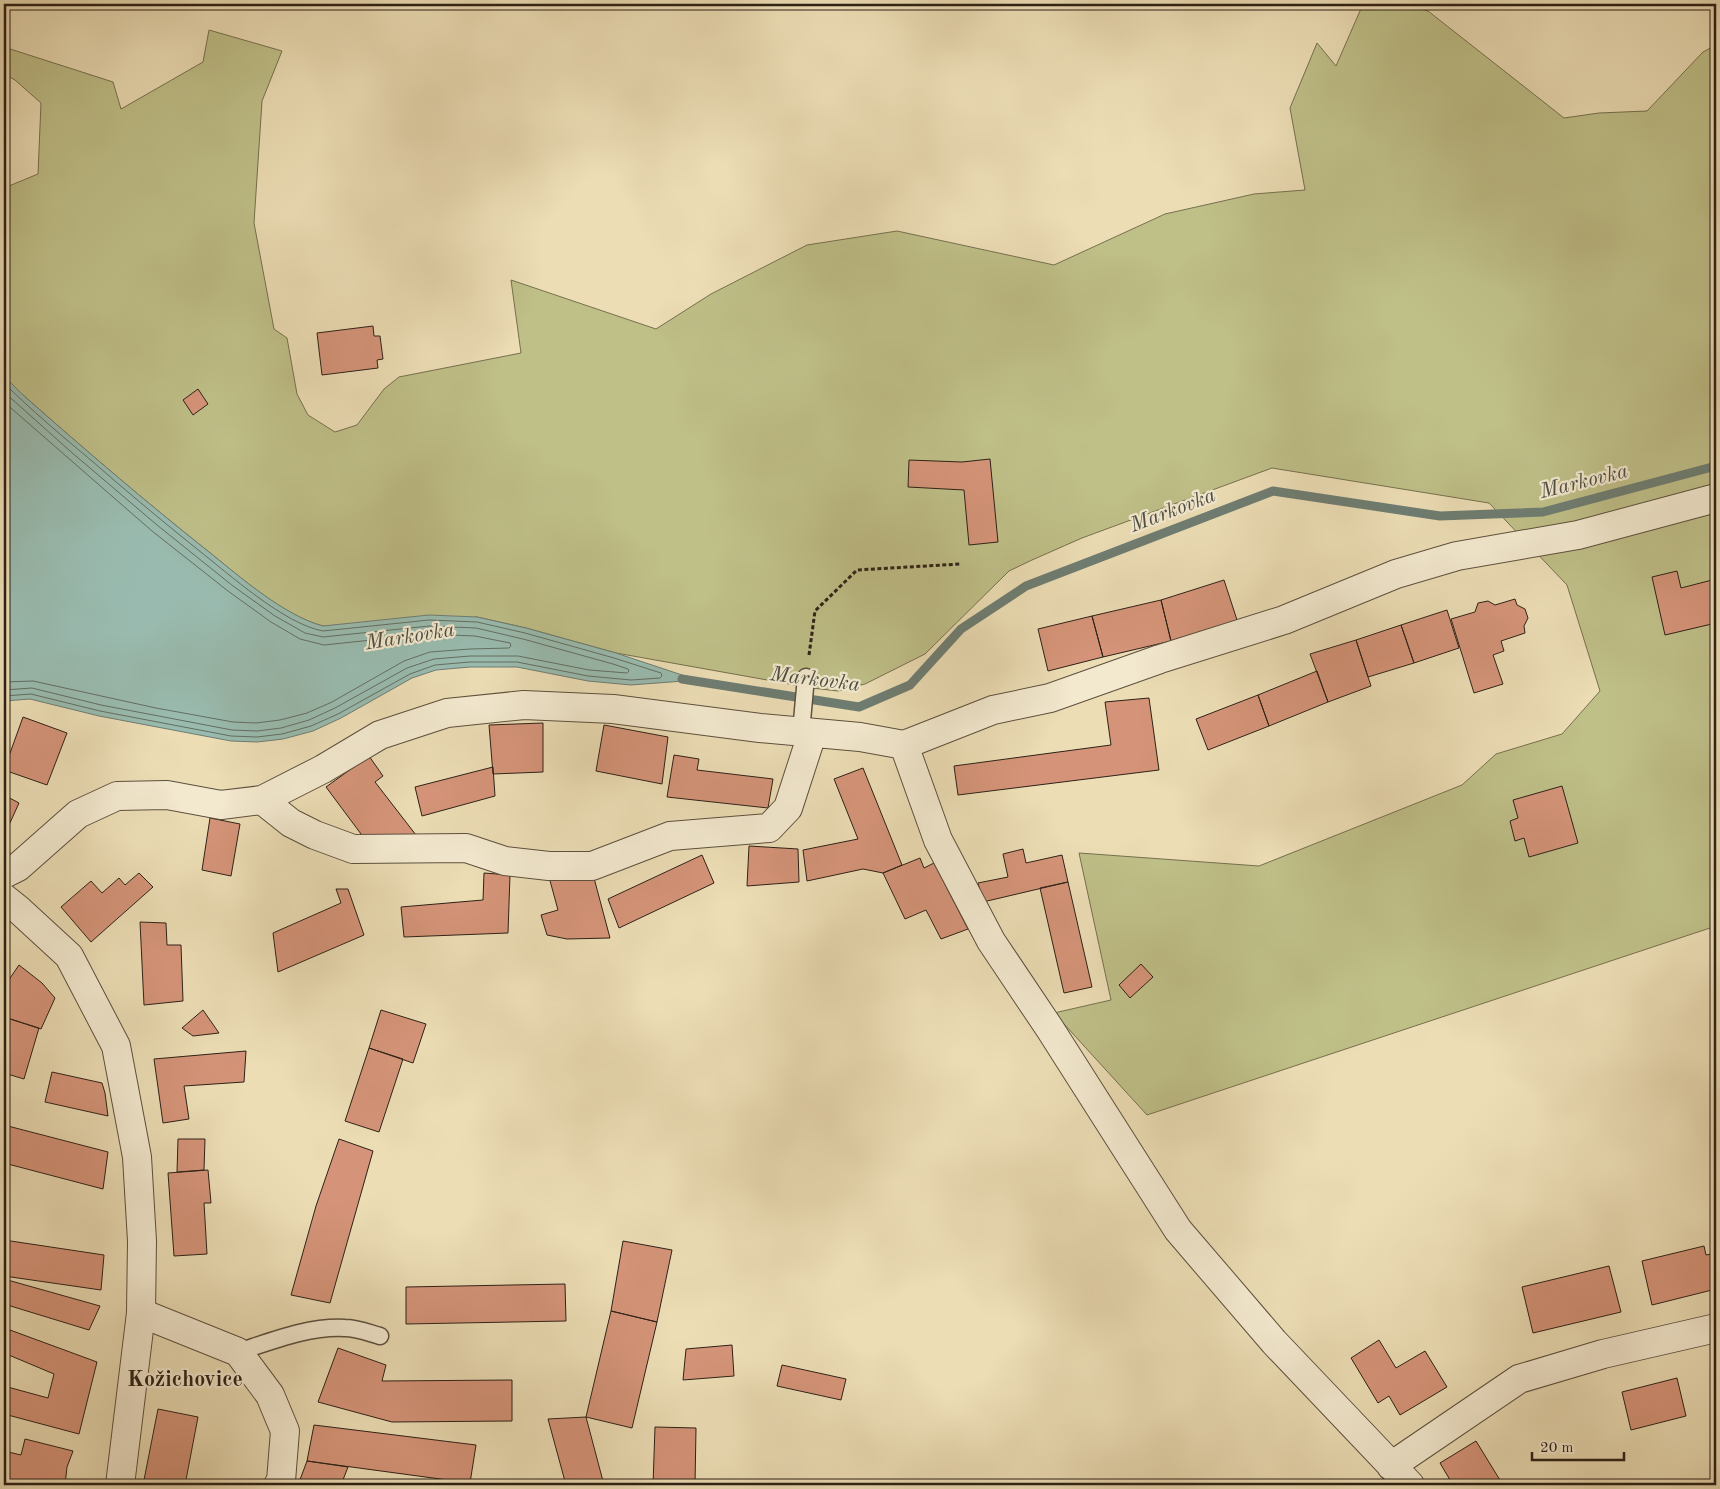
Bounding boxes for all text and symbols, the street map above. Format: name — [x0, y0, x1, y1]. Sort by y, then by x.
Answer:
water label: Markovka — [1537, 461, 1630, 503]
water label: Markovka — [1126, 485, 1219, 537]
water label: Markovka — [363, 620, 456, 655]
water label: Markovka — [768, 664, 861, 696]
district label: Kožichovice — [127, 1369, 243, 1391]
scale bar — [1532, 1429, 1625, 1461]
text: 20 m — [1540, 1441, 1574, 1456]

